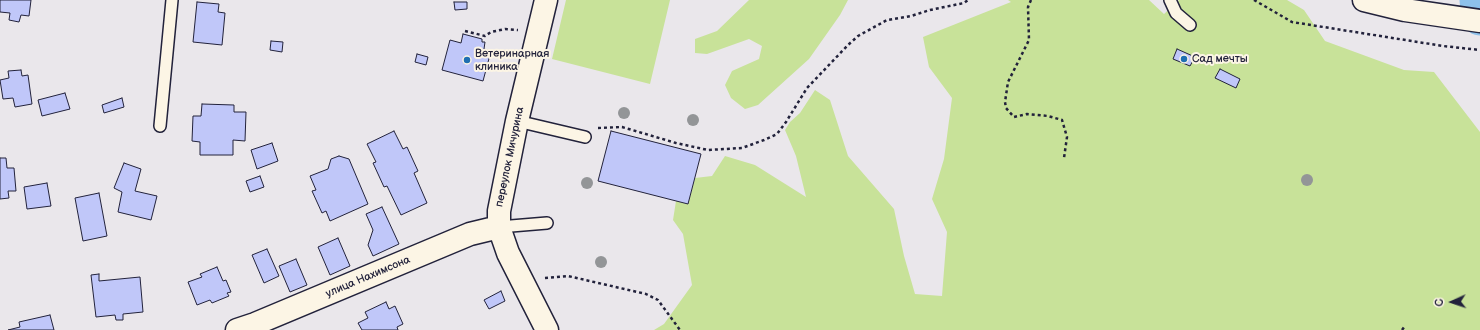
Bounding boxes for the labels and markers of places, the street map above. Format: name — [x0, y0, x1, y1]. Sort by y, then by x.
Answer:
place label: Ветеринарная клиника — [475, 47, 549, 73]
place label: Сад мечты — [1192, 52, 1248, 66]
marker: Сад мечты — [1179, 54, 1189, 64]
marker: Ветеринарная клиника — [462, 55, 472, 65]

